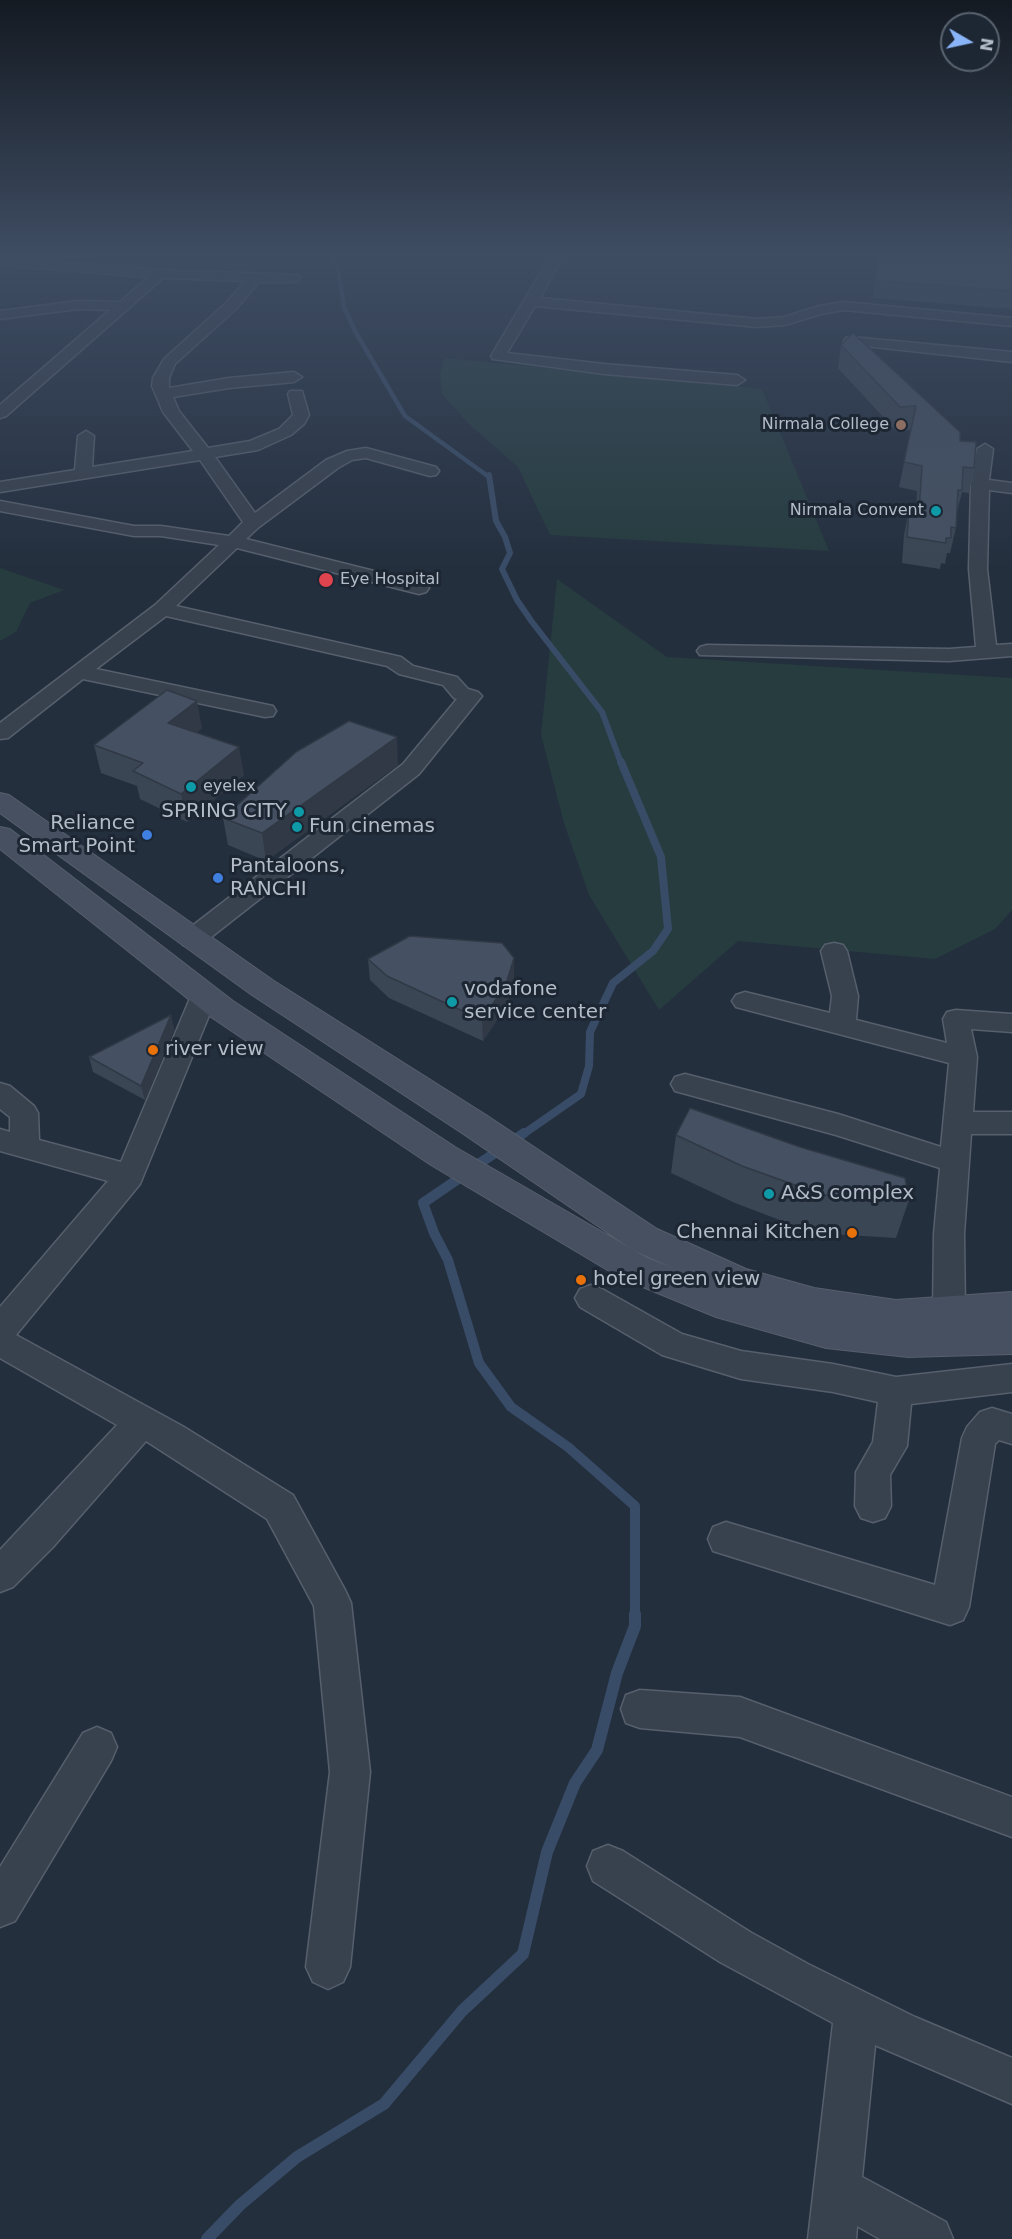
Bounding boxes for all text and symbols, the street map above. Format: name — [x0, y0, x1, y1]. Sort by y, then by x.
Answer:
north arrow — [940, 12, 1000, 72]
text: N — [976, 36, 997, 53]
place label: Nirmala College — [762, 415, 889, 435]
marker: Nirmala College — [894, 418, 908, 432]
place label: Nirmala Convent — [790, 501, 924, 521]
marker: Nirmala Convent — [929, 504, 943, 518]
place label: Eye Hospital — [340, 570, 440, 590]
marker: Eye Hospital — [317, 571, 335, 589]
place label: eyelex — [203, 777, 256, 797]
marker: eyelex — [184, 780, 198, 794]
place label: SPRING CITY — [161, 800, 287, 824]
marker: SPRING CITY — [292, 805, 306, 819]
place label: Reliance Smart Point — [18, 812, 135, 859]
place label: Fun cinemas — [309, 815, 435, 839]
marker: Fun cinemas — [290, 820, 304, 834]
marker: Reliance Smart Point — [140, 828, 154, 842]
place label: Pantaloons, RANCHI — [230, 855, 346, 902]
marker: Pantaloons, RANCHI — [211, 871, 225, 885]
place label: vodafone service center — [464, 978, 606, 1025]
marker: vodafone service center — [445, 995, 459, 1009]
place label: river view — [165, 1038, 264, 1062]
marker: river view — [146, 1043, 160, 1057]
place label: A&S complex — [781, 1182, 914, 1206]
marker: A&S complex — [762, 1187, 776, 1201]
place label: Chennai Kitchen — [676, 1221, 840, 1245]
marker: Chennai Kitchen — [845, 1226, 859, 1240]
place label: hotel green view — [593, 1268, 760, 1292]
marker: hotel green view — [574, 1273, 588, 1287]

